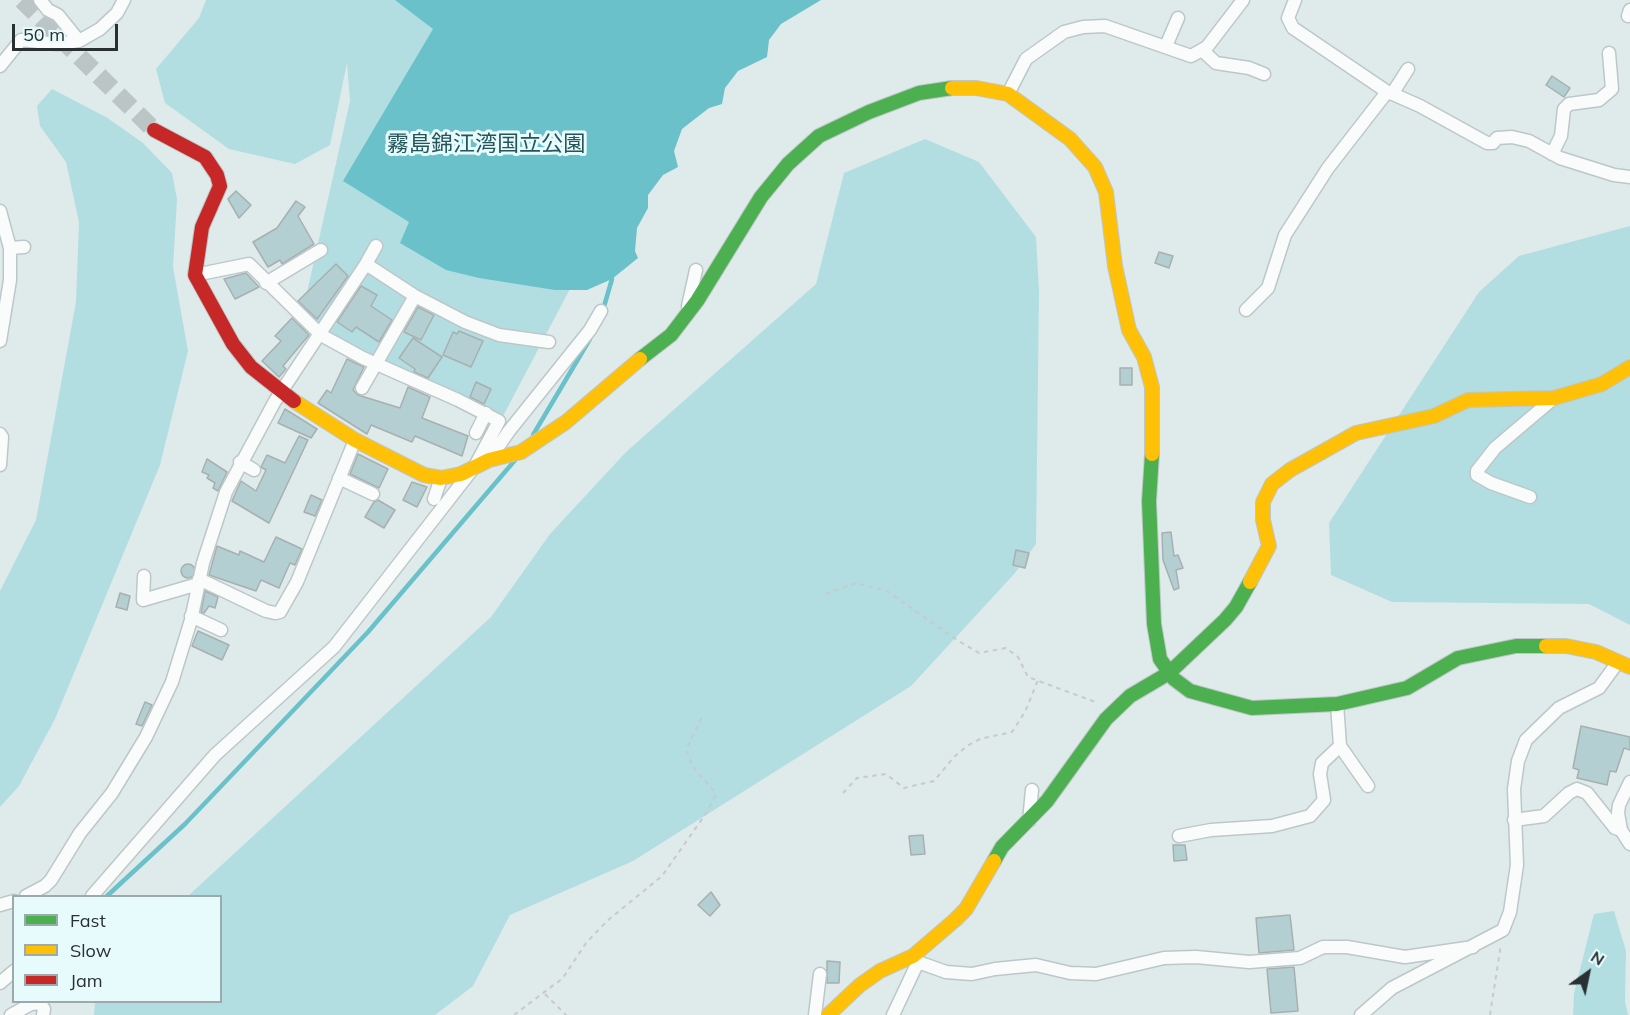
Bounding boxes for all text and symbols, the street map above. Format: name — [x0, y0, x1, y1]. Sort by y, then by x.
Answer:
scale bar — [15, 12, 122, 50]
text: 50 m — [23, 23, 65, 46]
park label: 霧島錦江湾国立公園 — [387, 131, 585, 157]
legend — [12, 895, 222, 1003]
text: Fast — [70, 909, 106, 932]
text: Slow — [70, 939, 111, 962]
north arrow — [1558, 943, 1618, 1003]
text: N — [1587, 946, 1608, 970]
text: Jam — [70, 969, 103, 992]

